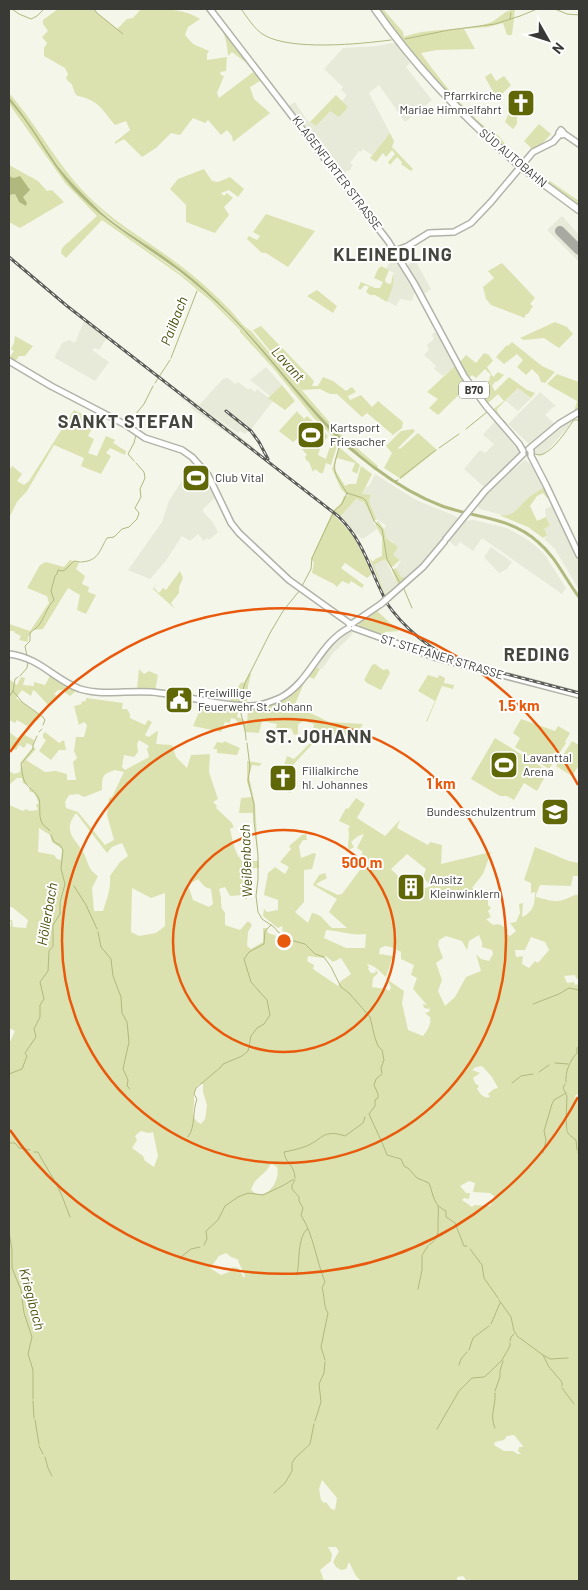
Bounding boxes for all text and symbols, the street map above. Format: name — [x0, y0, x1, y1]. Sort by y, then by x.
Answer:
north arrow — [523, 15, 573, 65]
text: N — [549, 40, 568, 57]
place label: Pfarrkirche Mariae Himmelfahrt — [400, 88, 502, 116]
church icon: Pfarrkirche Mariae Himmelfahrt — [506, 88, 536, 118]
street label: KLAGENFURTER STRASSE — [290, 112, 385, 232]
street label: SÜD AUTOBAHN — [477, 125, 550, 190]
district label: KLEINEDLING — [333, 243, 453, 265]
water label: Pailbach — [156, 294, 191, 348]
water label: Lavant — [268, 343, 308, 385]
road number: B70 — [459, 382, 489, 398]
district label: SANKT STEFAN — [58, 410, 194, 432]
sports icon: Kartsport Friesacher — [296, 420, 326, 450]
place label: Kartsport Friesacher — [330, 420, 386, 448]
sports icon: Club Vital — [181, 463, 211, 493]
place label: Club Vital — [215, 470, 264, 484]
street label: ST. STEFANER STRASSE — [379, 631, 505, 681]
district label: REDING — [504, 643, 570, 665]
public building icon: Freiwillige Feuerwehr St. Johann — [164, 685, 194, 715]
place label: Freiwillige Feuerwehr St. Johann — [198, 685, 312, 713]
text: 1.5 km — [499, 696, 539, 714]
district label: ST. JOHANN — [265, 725, 373, 747]
sports icon: Lavanttal Arena — [489, 750, 519, 780]
place label: Lavanttal Arena — [523, 750, 572, 778]
church icon: Filialkirche hl. Johannes — [268, 763, 298, 793]
place label: Filialkirche hl. Johannes — [302, 763, 368, 791]
text: 1 km — [427, 774, 455, 792]
school or university icon: Bundesschulzentrum — [540, 797, 570, 827]
place label: Bundesschulzentrum — [426, 804, 536, 818]
water label: Weißenbach — [236, 824, 255, 898]
text: 500 m — [342, 853, 382, 871]
building icon: Ansitz Kleinwinklern — [396, 872, 426, 902]
place label: Ansitz Kleinwinklern — [430, 872, 500, 900]
water label: Höllerbach — [33, 881, 60, 947]
centre of rings — [275, 932, 293, 950]
water label: Krieglbach — [16, 1266, 49, 1332]

